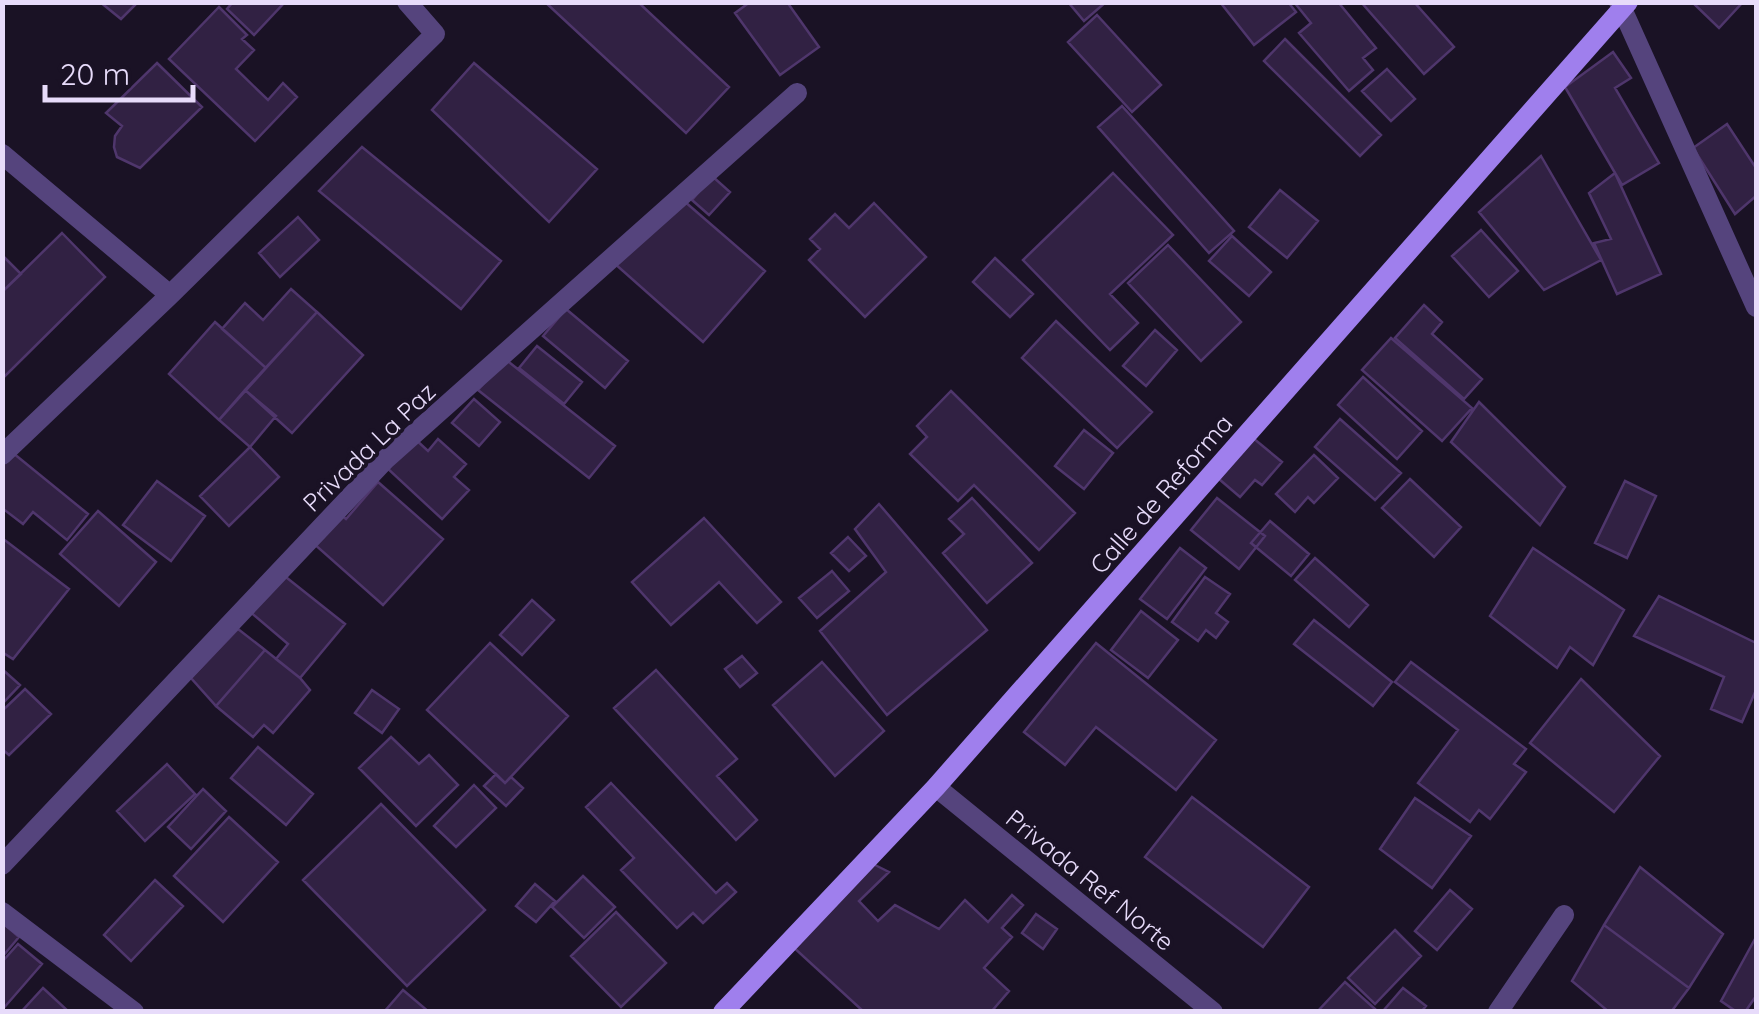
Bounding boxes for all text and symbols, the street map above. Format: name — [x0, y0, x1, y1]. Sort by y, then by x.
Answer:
scale bar — [45, 40, 192, 102]
text: 20 m — [60, 55, 130, 93]
street label: Privada La Paz — [296, 376, 441, 518]
street label: Calle de Reforma — [1083, 408, 1238, 580]
street label: Privada Ref Norte — [1000, 802, 1181, 957]

